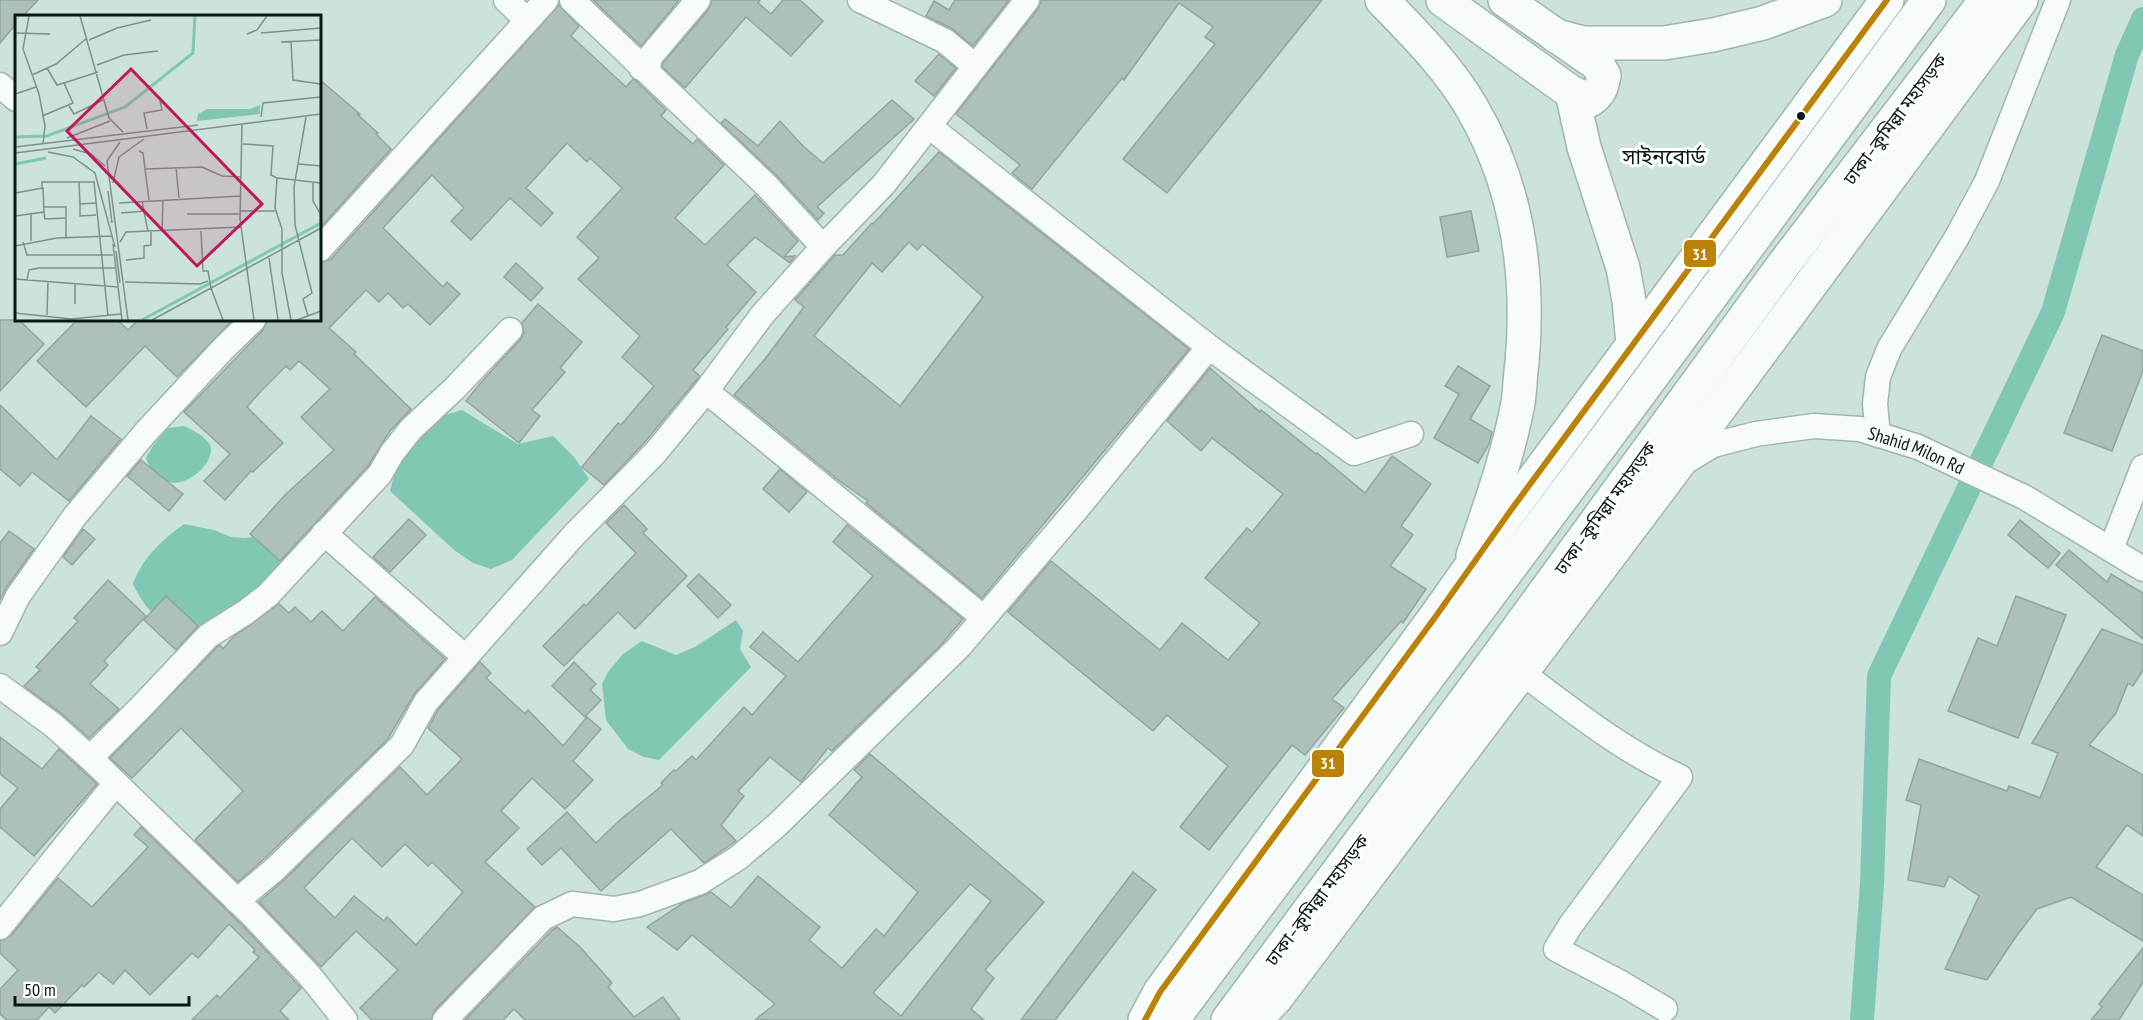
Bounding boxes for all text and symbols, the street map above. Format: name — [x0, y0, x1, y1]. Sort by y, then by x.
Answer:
inset map — [15, 15, 321, 321]
street label: ঢাকা–কুমিল্লা মহাসড়ক — [1838, 48, 1952, 190]
unlabelled marker — [1795, 110, 1807, 122]
district label: সাইনবোর্ড — [1621, 143, 1707, 170]
line badge: 31 — [1683, 239, 1717, 268]
text: 31 — [1692, 244, 1708, 264]
street label: Shahid Milon Rd — [1865, 421, 1968, 479]
street label: ঢাকা–কুমিল্লা মহাসড়ক — [1549, 437, 1661, 580]
line badge: 31 — [1311, 749, 1345, 778]
text: 31 — [1320, 753, 1336, 773]
street label: ঢাকা–কুমিল্লা মহাসড়ক — [1260, 829, 1374, 971]
scale bar — [15, 969, 189, 1007]
text: 50 m — [24, 978, 56, 1001]

